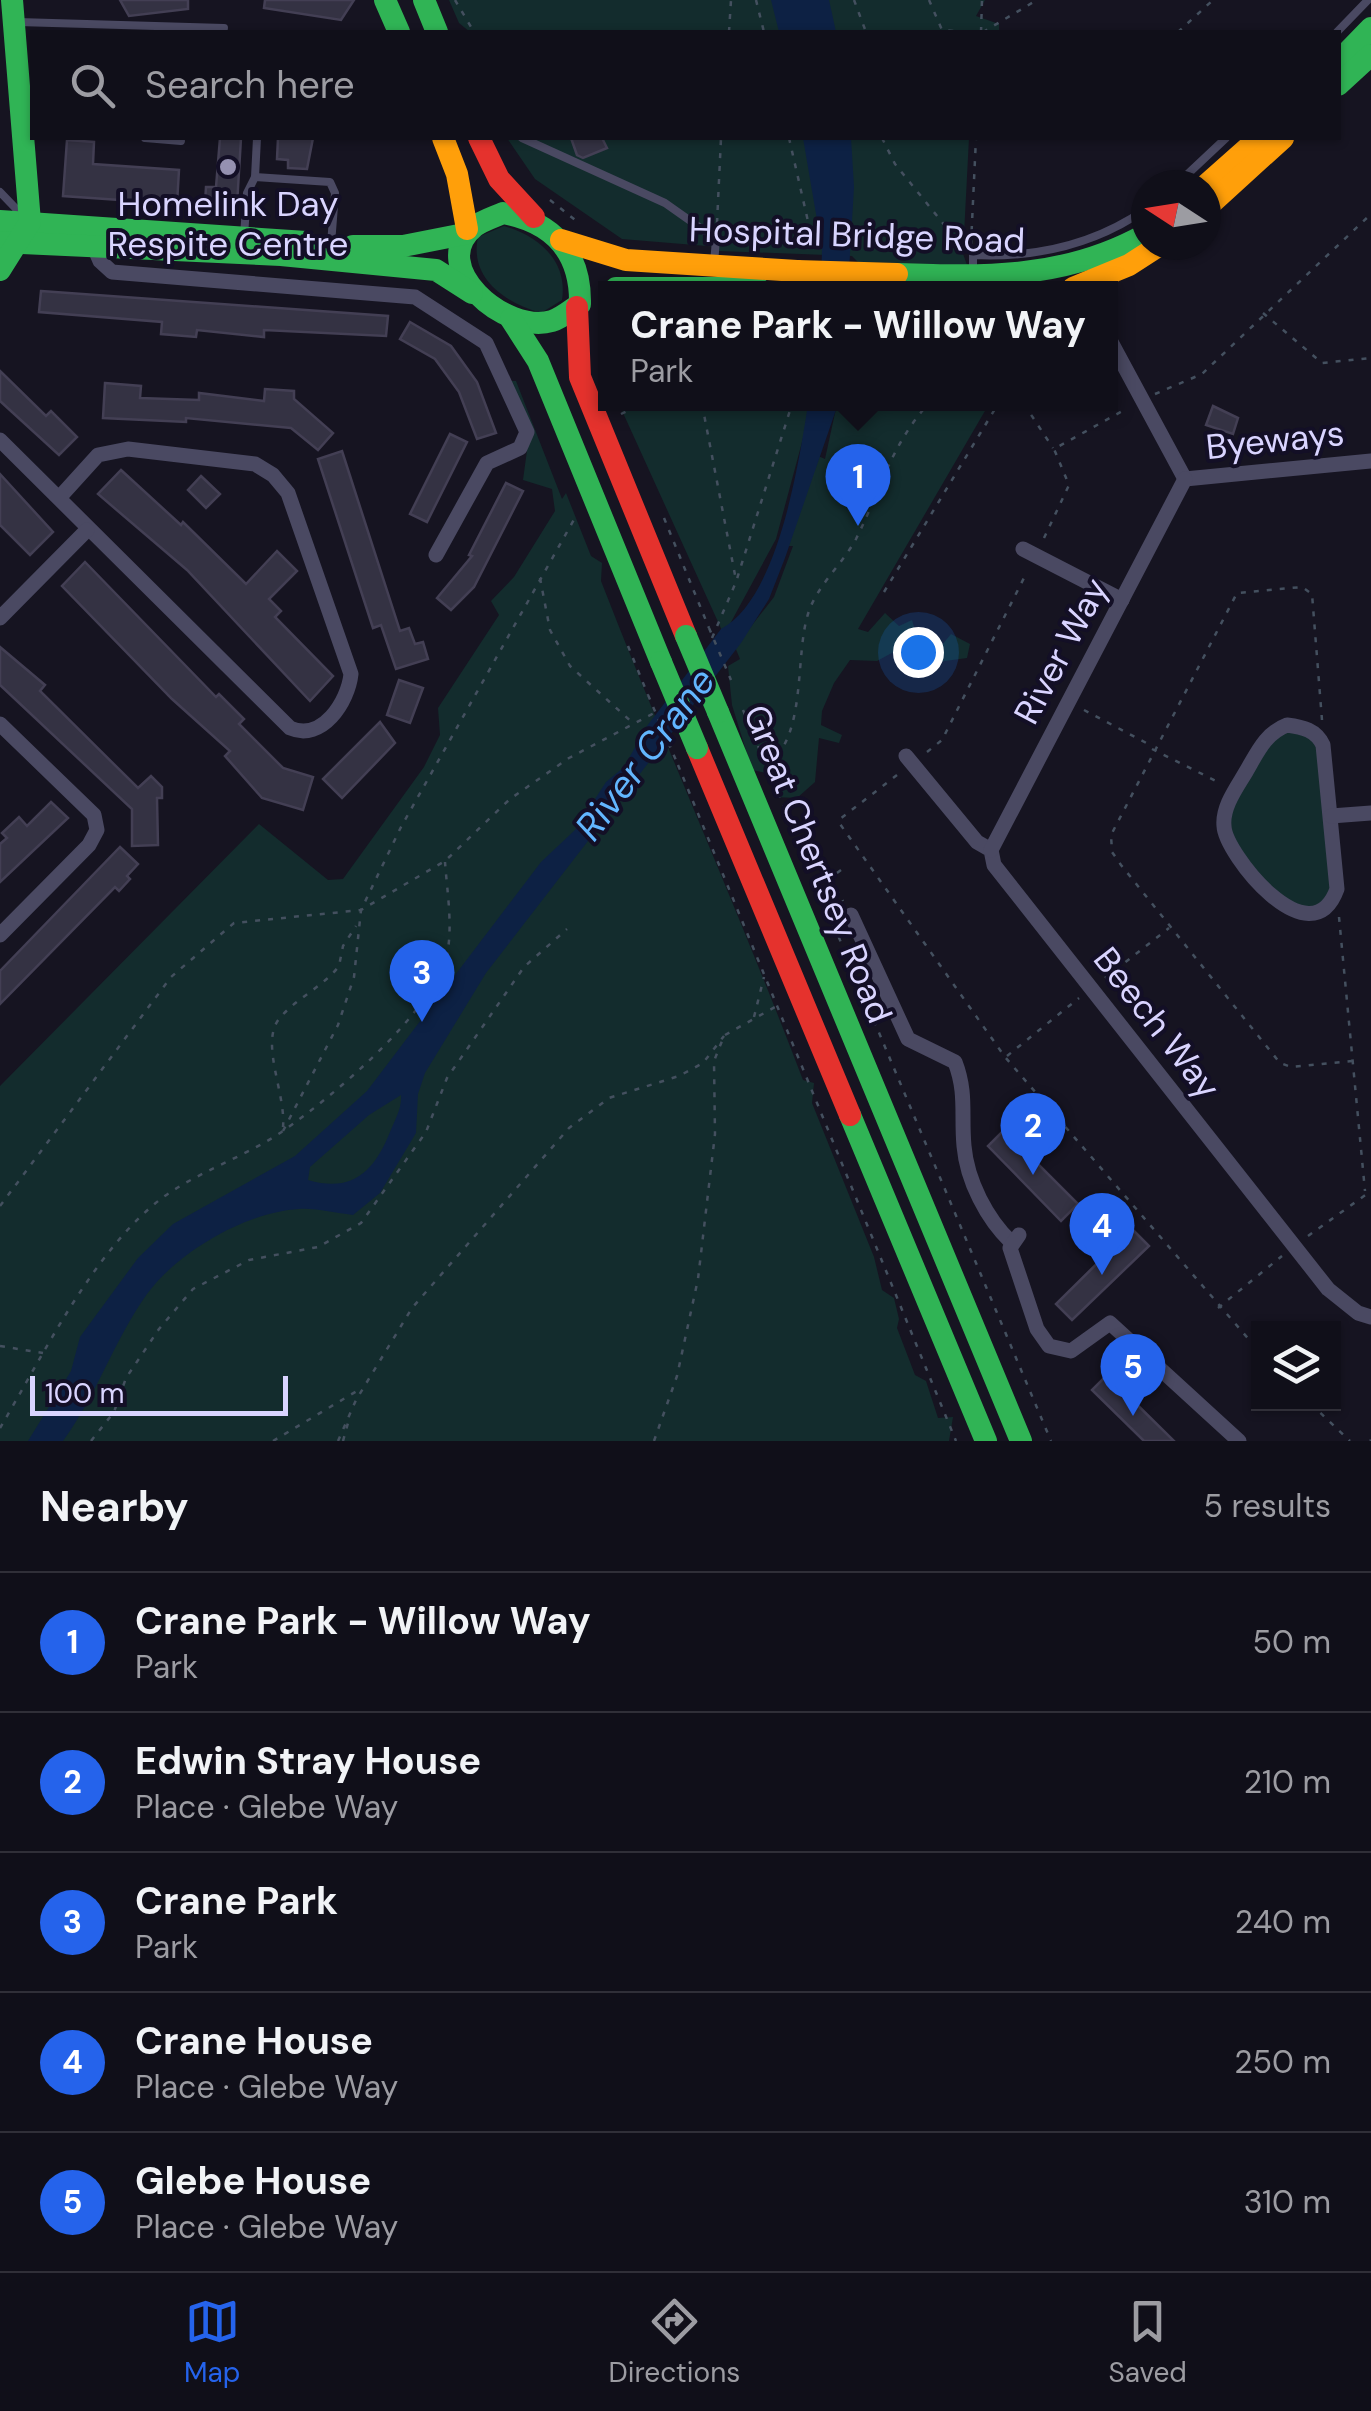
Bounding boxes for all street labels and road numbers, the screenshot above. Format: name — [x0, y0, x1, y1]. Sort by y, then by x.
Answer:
street label: Hospital Bridge Road — [688, 206, 1026, 264]
street label: Byeways — [1204, 410, 1346, 470]
street label: River Way — [1003, 570, 1119, 732]
street label: Great Chertsey Road — [733, 698, 903, 1030]
street label: Beech Way — [1083, 938, 1231, 1108]

